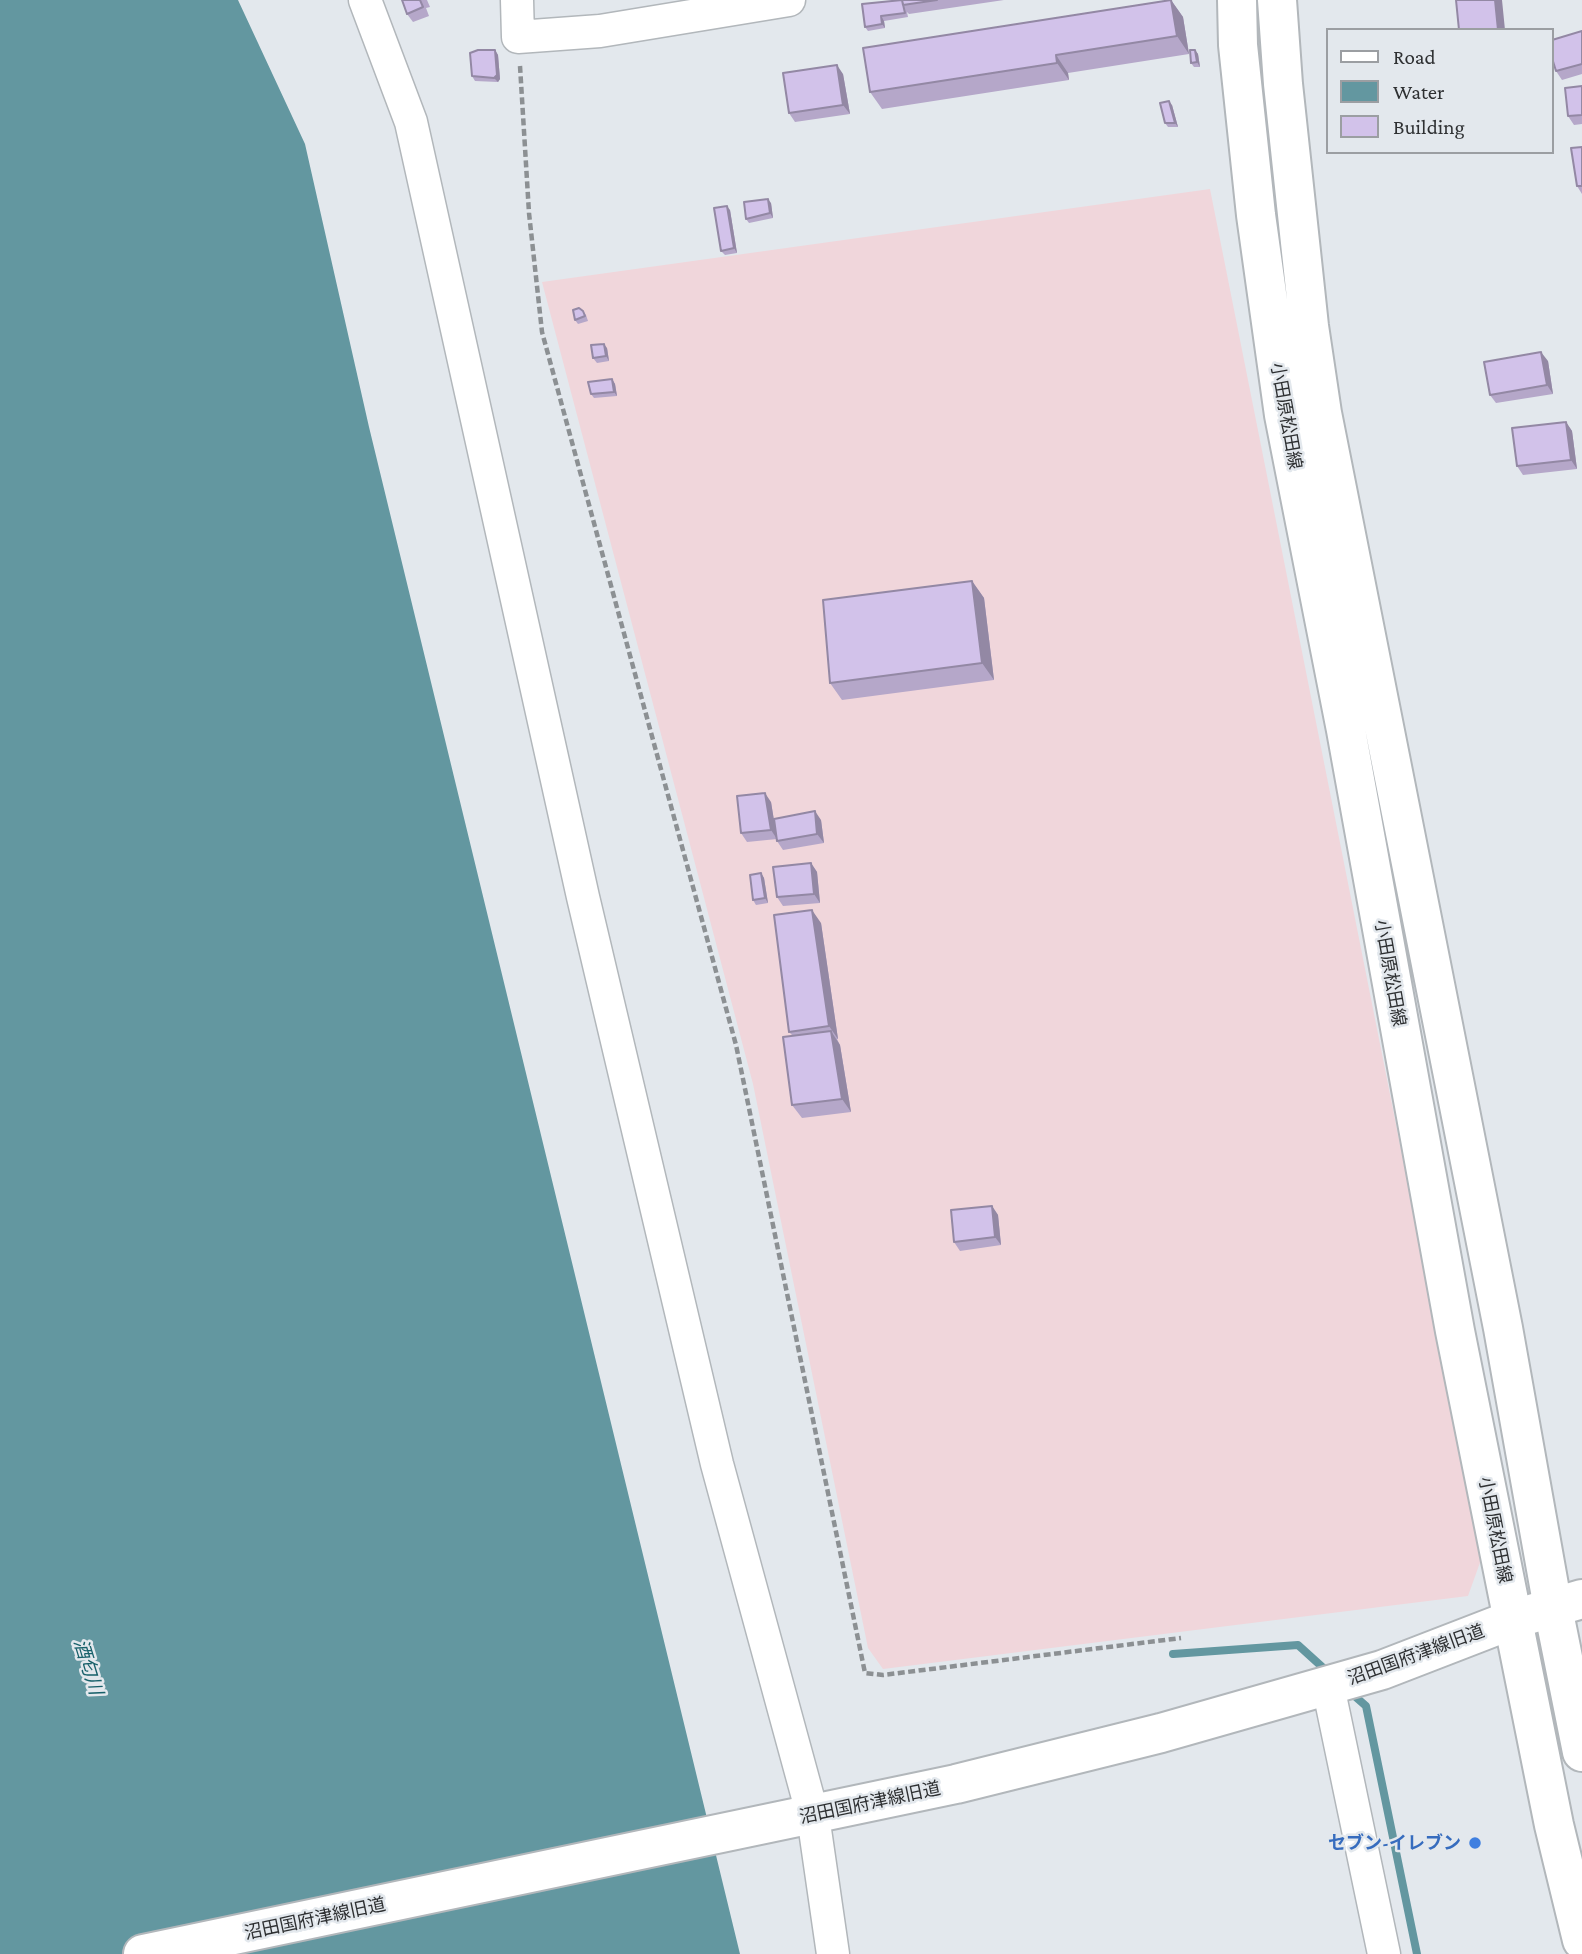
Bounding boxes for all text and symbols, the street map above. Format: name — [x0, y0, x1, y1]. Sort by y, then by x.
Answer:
legend — [1326, 28, 1554, 154]
text: Road — [1393, 45, 1436, 69]
text: Water — [1393, 80, 1445, 104]
text: Building — [1393, 115, 1465, 139]
street label: 小田原松田線 — [1266, 361, 1306, 471]
street label: 小田原松田線 — [1370, 918, 1410, 1028]
street label: 小田原松田線 — [1474, 1475, 1516, 1585]
street label: 沼田国府津線旧道 — [1345, 1620, 1487, 1690]
water label: 酒匂川 — [69, 1636, 107, 1698]
street label: 沼田国府津線旧道 — [797, 1777, 943, 1829]
place label: セブン-イレブン — [1328, 1832, 1461, 1854]
marker: セブン-イレブン — [1467, 1835, 1483, 1851]
street label: 沼田国府津線旧道 — [242, 1893, 388, 1945]

